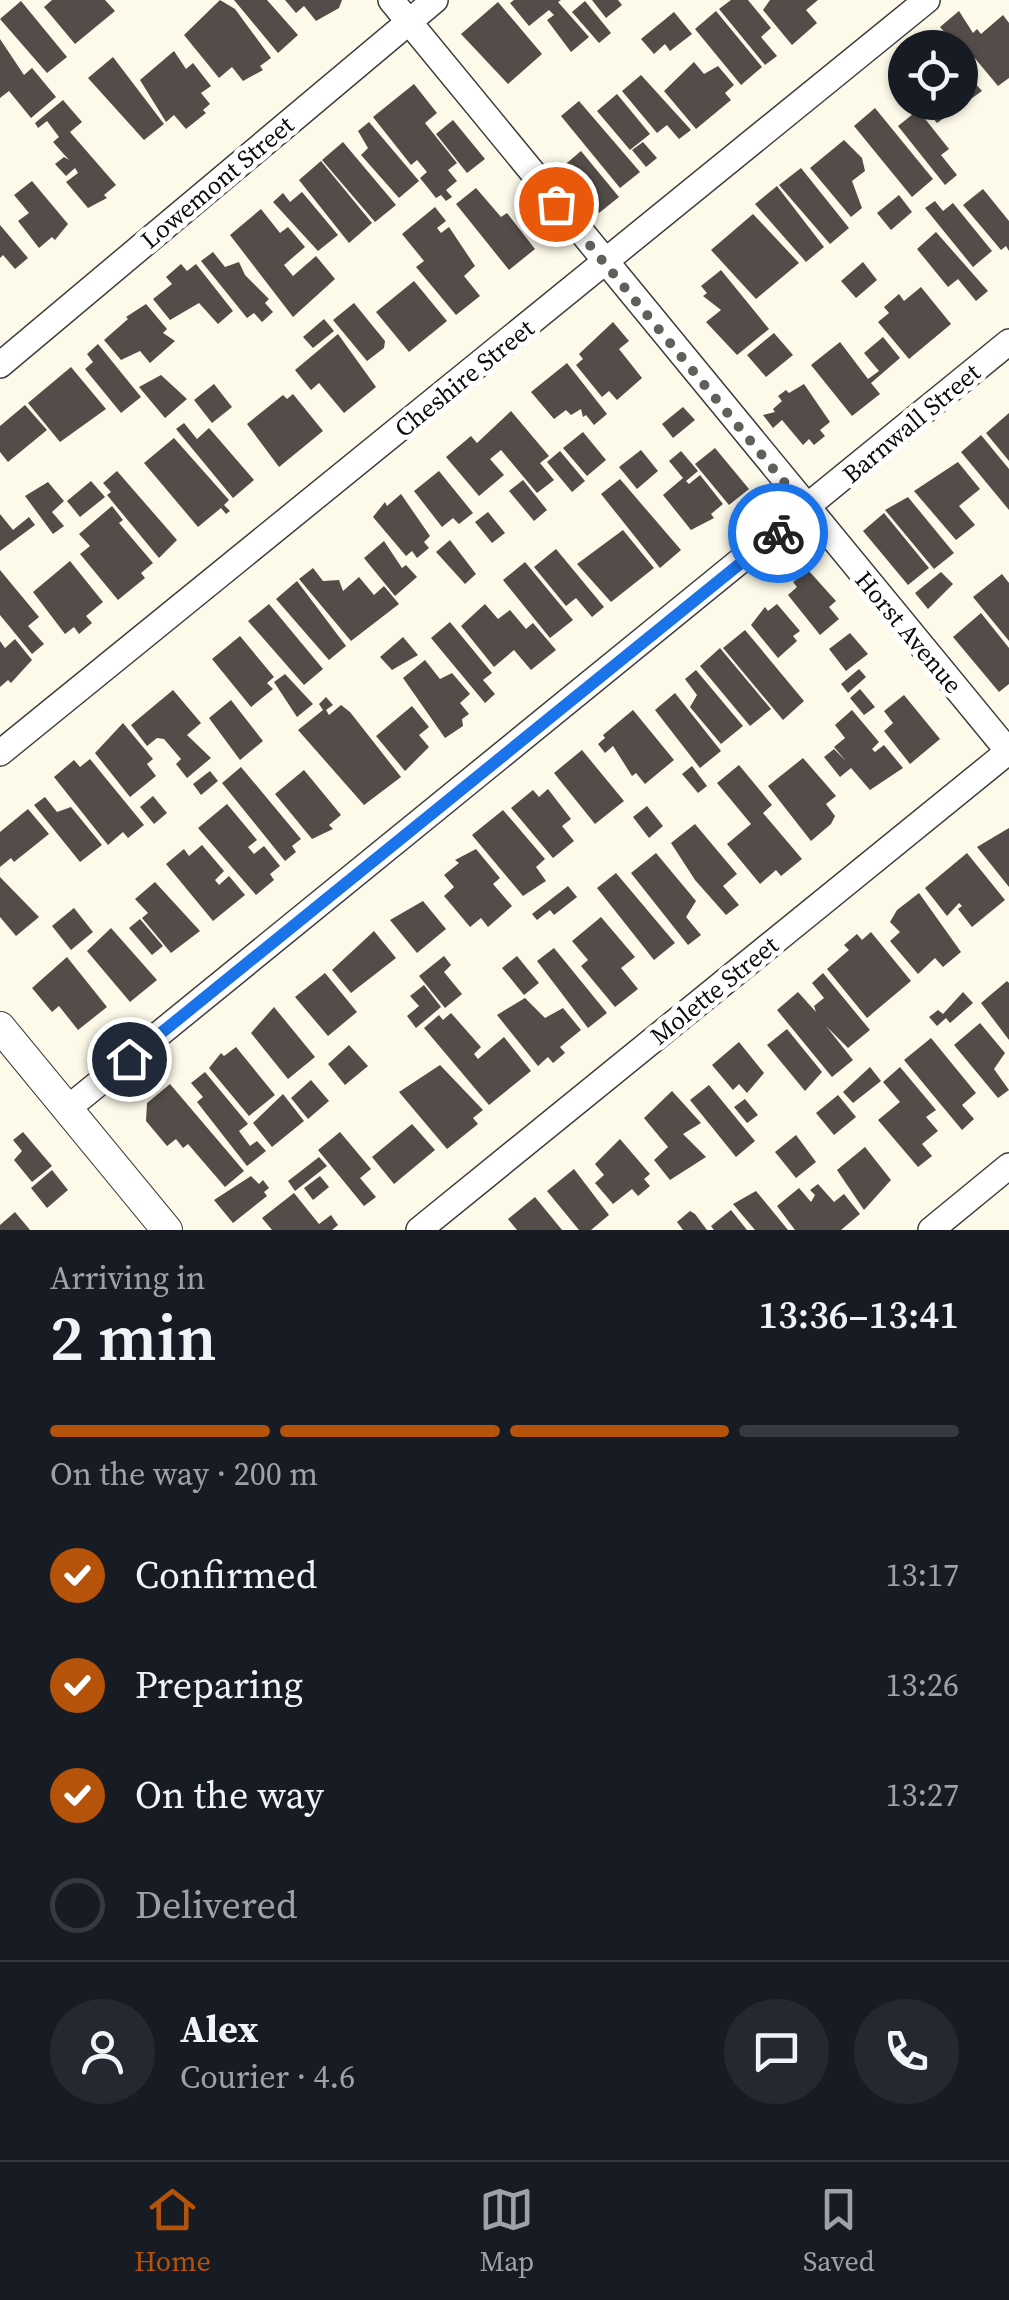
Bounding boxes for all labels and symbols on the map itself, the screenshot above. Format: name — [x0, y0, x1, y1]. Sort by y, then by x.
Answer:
street label: Lowemont Street — [133, 107, 301, 256]
pin — [514, 162, 599, 247]
street label: Cheshire Street — [387, 311, 541, 445]
street label: Barnwall Street — [835, 355, 988, 491]
courier — [728, 483, 828, 583]
street label: Horst Avenue — [848, 564, 970, 700]
street label: Molette Street — [643, 927, 786, 1052]
pin — [87, 1017, 172, 1102]

